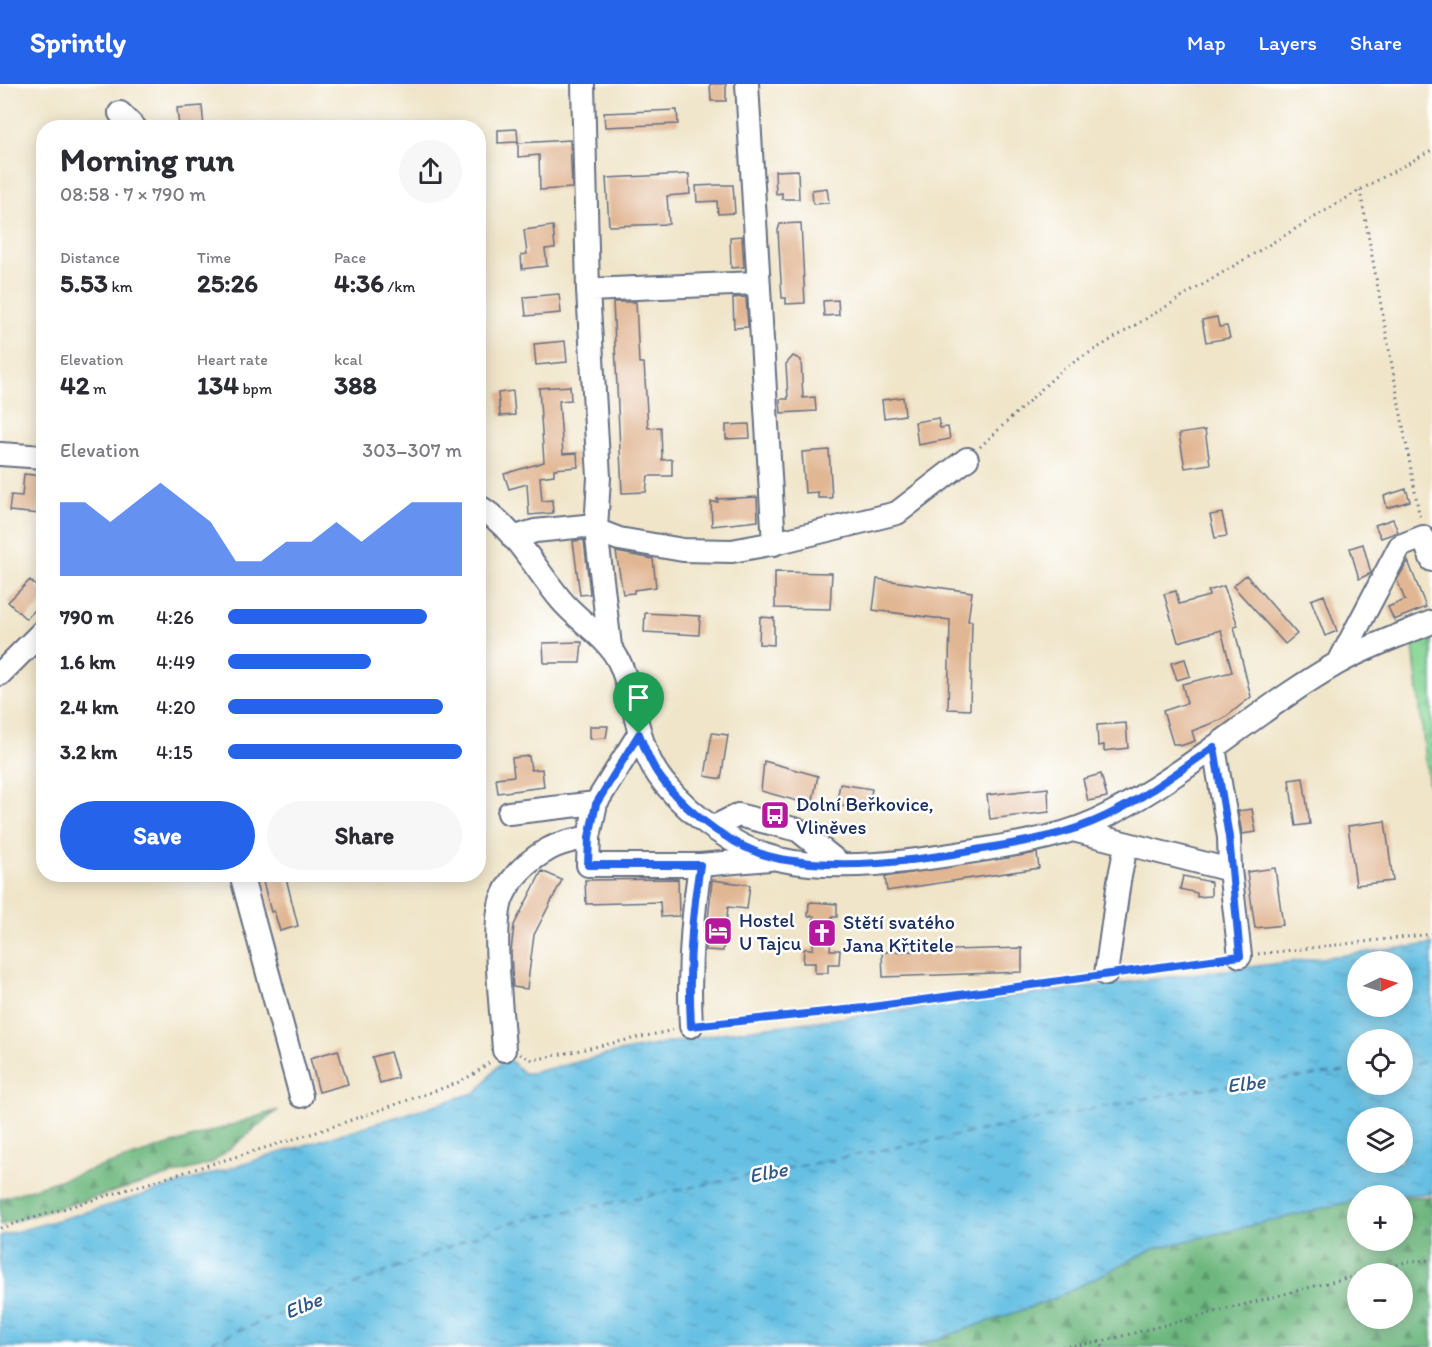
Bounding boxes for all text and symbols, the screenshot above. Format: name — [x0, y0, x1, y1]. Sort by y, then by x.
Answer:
text: Sprintly — [30, 25, 126, 59]
text: Map — [1187, 30, 1226, 55]
text: Layers — [1259, 30, 1317, 55]
text: Share — [1350, 30, 1402, 55]
text: Morning run — [60, 140, 235, 179]
button: share — [399, 140, 462, 203]
text: 08:58 · 7 × 790 m — [60, 182, 206, 206]
text: Distance — [60, 248, 120, 267]
text: Time — [197, 248, 231, 267]
text: Pace — [334, 248, 366, 267]
text: 5.53 — [60, 267, 108, 299]
text: 25:26 — [197, 267, 258, 299]
text: 4:36 — [334, 267, 384, 299]
text: km — [108, 277, 133, 296]
text: /km — [384, 277, 415, 296]
text: Elevation — [60, 350, 124, 369]
text: Heart rate — [197, 350, 268, 369]
text: kcal — [334, 350, 362, 369]
text: 42 — [60, 369, 89, 401]
text: 134 — [197, 369, 239, 401]
text: 388 — [334, 369, 377, 401]
text: m — [89, 379, 106, 398]
text: bpm — [239, 379, 272, 398]
text: Elevation — [60, 438, 139, 462]
text: 303–307 m — [362, 438, 462, 462]
text: 790 m — [60, 605, 114, 629]
text: 4:26 — [156, 605, 194, 629]
text: 1.6 km — [60, 650, 116, 674]
text: 4:49 — [156, 650, 195, 674]
pin — [613, 672, 664, 734]
icon: arrive — [622, 681, 655, 714]
text: 2.4 km — [60, 695, 118, 719]
text: 4:20 — [156, 695, 196, 719]
text: 3.2 km — [60, 740, 117, 764]
text: 4:15 — [156, 740, 193, 764]
place label: Dolní Beřkovice, Vliněves — [796, 792, 934, 839]
bus stop icon: Dolní Beřkovice, Vliněves — [759, 799, 791, 831]
button: Save — [60, 801, 255, 870]
button: Share — [267, 801, 462, 870]
place label: Hostel U Tajcu — [739, 908, 801, 955]
place label: Stětí svatého Jana Křtitele — [843, 910, 955, 957]
hotel icon: Hostel U Tajcu — [702, 915, 734, 947]
church icon: Stětí svatého Jana Křtitele — [806, 917, 838, 949]
north arrow — [1347, 951, 1413, 1017]
map controls — [1347, 951, 1413, 1329]
button: locate — [1347, 1029, 1413, 1095]
water label: Elbe — [1225, 1068, 1268, 1098]
button: layers — [1347, 1107, 1413, 1173]
water label: Elbe — [747, 1156, 790, 1188]
button: + — [1347, 1185, 1413, 1251]
button: − — [1347, 1263, 1413, 1329]
water label: Elbe — [280, 1286, 326, 1324]

